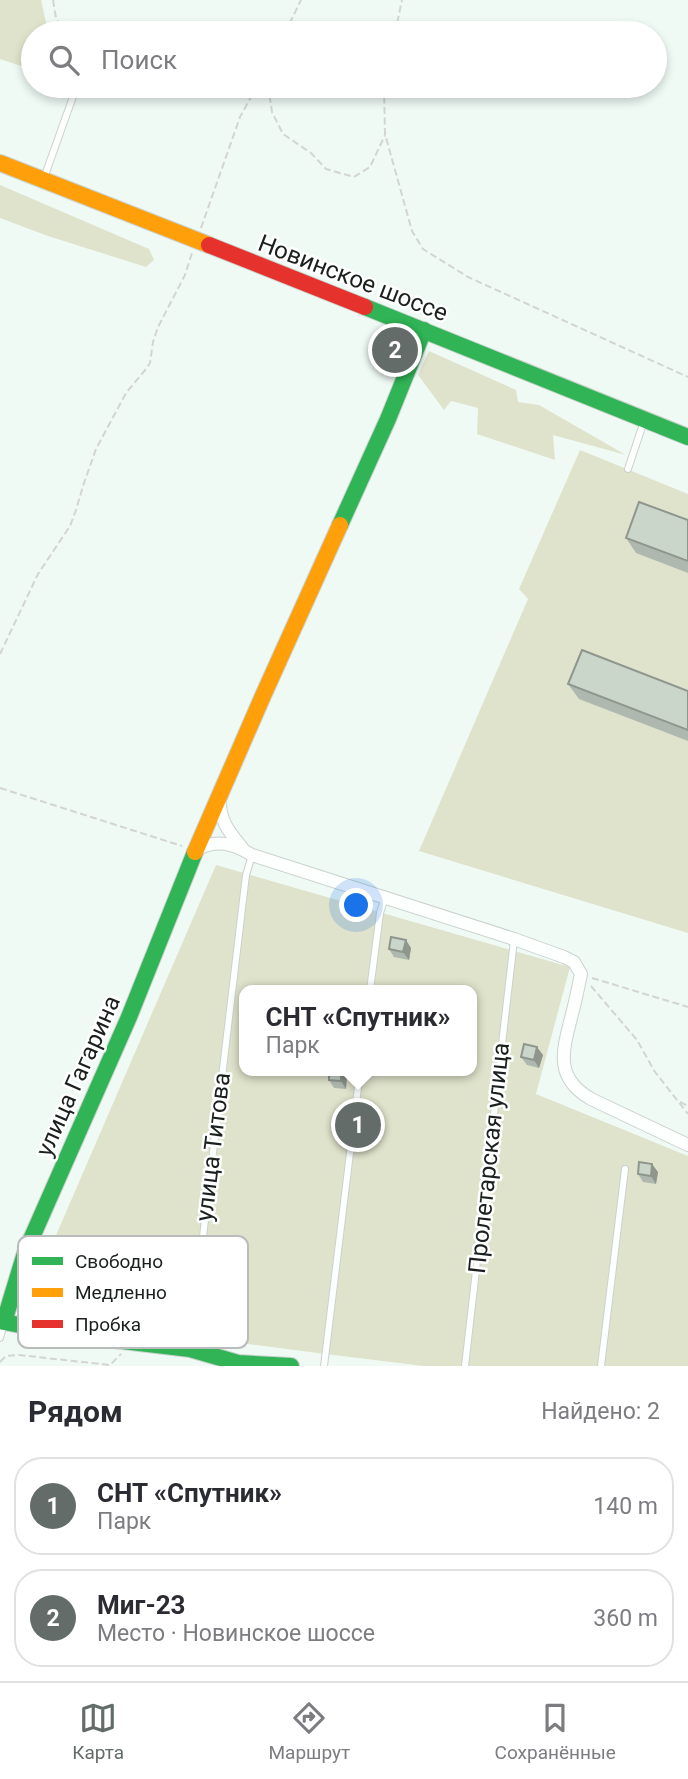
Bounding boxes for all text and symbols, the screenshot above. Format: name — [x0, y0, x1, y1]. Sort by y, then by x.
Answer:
search box — [21, 21, 667, 98]
icon: search — [45, 41, 83, 79]
text: Поиск — [101, 45, 177, 75]
street label: Новинское шоссе — [254, 229, 452, 327]
pin: 2 — [372, 324, 418, 376]
your location — [339, 888, 373, 922]
popup — [239, 985, 477, 1076]
street label: улица Гагарина — [30, 991, 126, 1161]
text: СНТ «Спутник» — [265, 1002, 451, 1032]
text: Парк — [265, 1032, 320, 1059]
street label: Пролетарская улица — [463, 1041, 515, 1275]
street label: улица Титова — [190, 1071, 236, 1223]
pin: 1 — [335, 1099, 381, 1151]
legend — [18, 1236, 248, 1348]
text: Свободно — [75, 1250, 163, 1273]
text: Медленно — [75, 1281, 167, 1304]
text: Пробка — [75, 1313, 141, 1336]
text: Рядом — [28, 1394, 123, 1429]
text: Найдено: 2 — [541, 1398, 660, 1425]
text: СНТ «Спутник» — [97, 1478, 282, 1508]
text: 1 — [46, 1493, 60, 1520]
text: 140 m — [593, 1493, 658, 1520]
text: Парк — [97, 1508, 151, 1535]
text: Миг-23 — [97, 1590, 185, 1620]
text: 2 — [46, 1605, 60, 1632]
text: 360 m — [593, 1605, 658, 1632]
text: Место · Новинское шоссе — [97, 1620, 375, 1647]
tab: Карта — [72, 1699, 124, 1764]
tab: Маршрут — [268, 1699, 350, 1764]
tab: Сохранённые — [495, 1699, 616, 1764]

